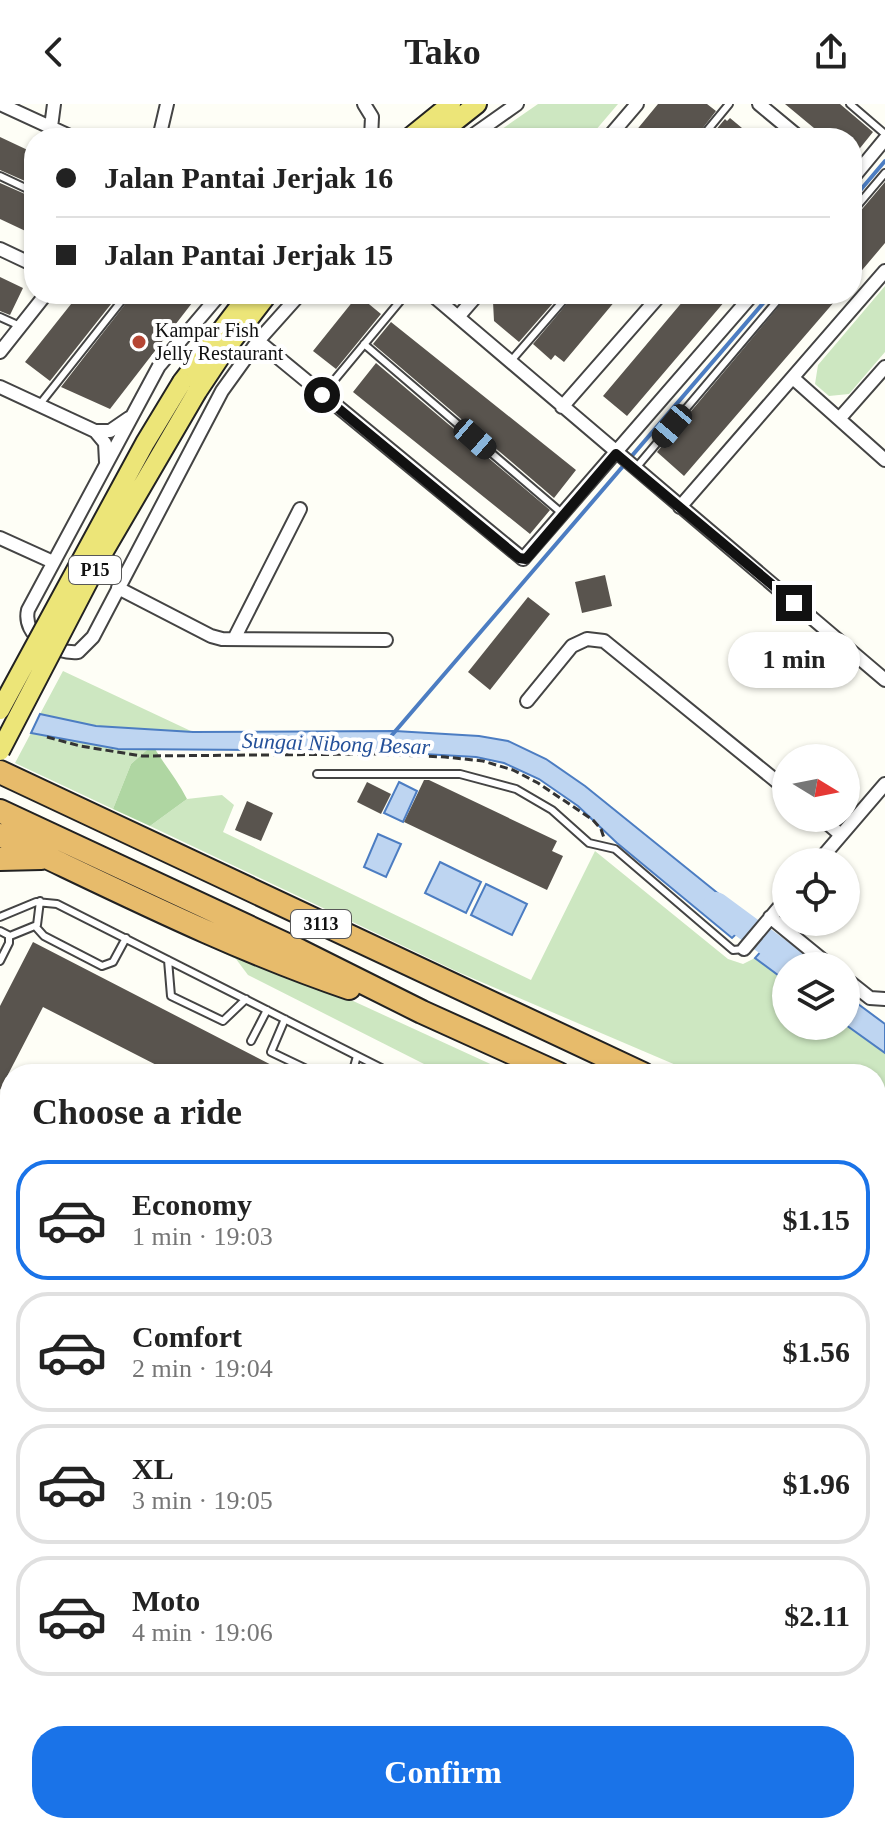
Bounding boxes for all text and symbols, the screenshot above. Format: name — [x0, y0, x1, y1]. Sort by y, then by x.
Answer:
icon: back — [32, 30, 76, 74]
icon: share — [809, 30, 853, 74]
text: Tako — [404, 32, 481, 72]
text: Jalan Pantai Jerjak 16 — [104, 161, 393, 194]
text: Jalan Pantai Jerjak 15 — [104, 238, 393, 271]
place label: Kampar Fish Jelly Restaurant — [155, 319, 284, 365]
marker: Kampar Fish Jelly Restaurant — [130, 333, 148, 351]
route start — [304, 377, 340, 413]
car — [647, 400, 697, 452]
car — [449, 414, 501, 464]
road number: P15 — [69, 556, 121, 584]
route end — [776, 585, 812, 621]
callout: 1 min — [728, 631, 860, 687]
text: 1 min — [763, 645, 825, 674]
water label: Sungai Nibong Besar — [241, 728, 431, 759]
north arrow — [772, 744, 860, 832]
map controls — [772, 744, 860, 1040]
button: locate — [772, 848, 860, 936]
road number: 3113 — [291, 910, 351, 938]
button: layers — [772, 952, 860, 1040]
text: Choose a ride — [32, 1092, 242, 1132]
icon: car — [36, 1184, 108, 1256]
text: Economy — [132, 1188, 252, 1221]
text: $1.15 — [783, 1203, 850, 1236]
text: 1 min · 19:03 — [132, 1222, 273, 1251]
icon: car — [36, 1316, 108, 1388]
text: Comfort — [132, 1320, 242, 1353]
text: $1.56 — [783, 1335, 850, 1368]
text: 2 min · 19:04 — [132, 1354, 273, 1383]
icon: car — [36, 1448, 108, 1520]
text: XL — [132, 1452, 174, 1485]
text: $1.96 — [783, 1467, 850, 1500]
text: 3 min · 19:05 — [132, 1486, 273, 1515]
icon: car — [36, 1580, 108, 1652]
text: Moto — [132, 1584, 200, 1617]
text: $2.11 — [784, 1599, 850, 1632]
text: 4 min · 19:06 — [132, 1618, 273, 1647]
button: Confirm — [32, 1726, 854, 1818]

